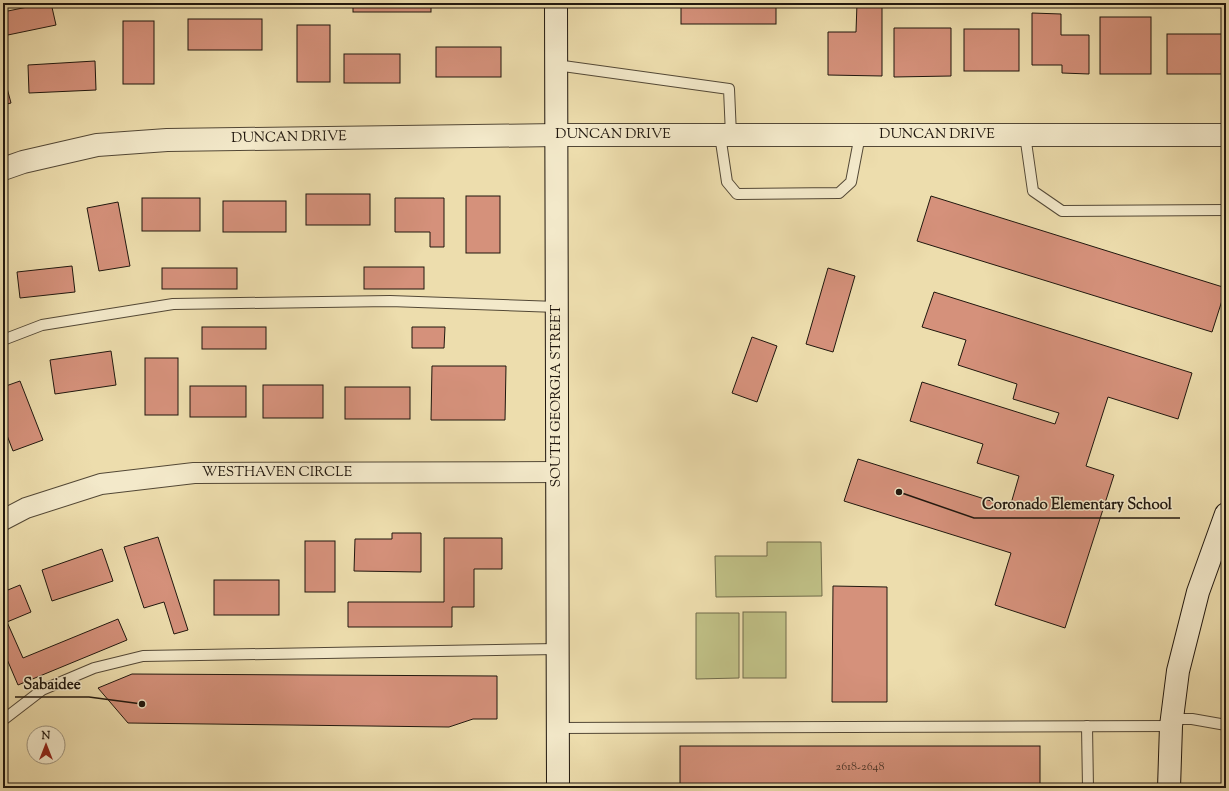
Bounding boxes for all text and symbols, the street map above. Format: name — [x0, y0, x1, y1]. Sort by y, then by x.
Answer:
street label: DUNCAN DRIVE — [555, 125, 671, 145]
street label: DUNCAN DRIVE — [879, 125, 995, 145]
street label: DUNCAN DRIVE — [231, 127, 347, 149]
street label: SOUTH GEORGIA STREET — [547, 305, 567, 487]
street label: WESTHAVEN CIRCLE — [202, 463, 353, 483]
callout: Coronado Elementary School — [974, 491, 1180, 518]
text: Coronado Elementary School — [982, 495, 1173, 516]
callout: Sabaidee — [15, 670, 89, 697]
text: Sabaidee — [23, 675, 81, 696]
north arrow — [26, 725, 66, 765]
text: N — [41, 728, 51, 744]
house number: 2618-2648 — [836, 758, 884, 776]

